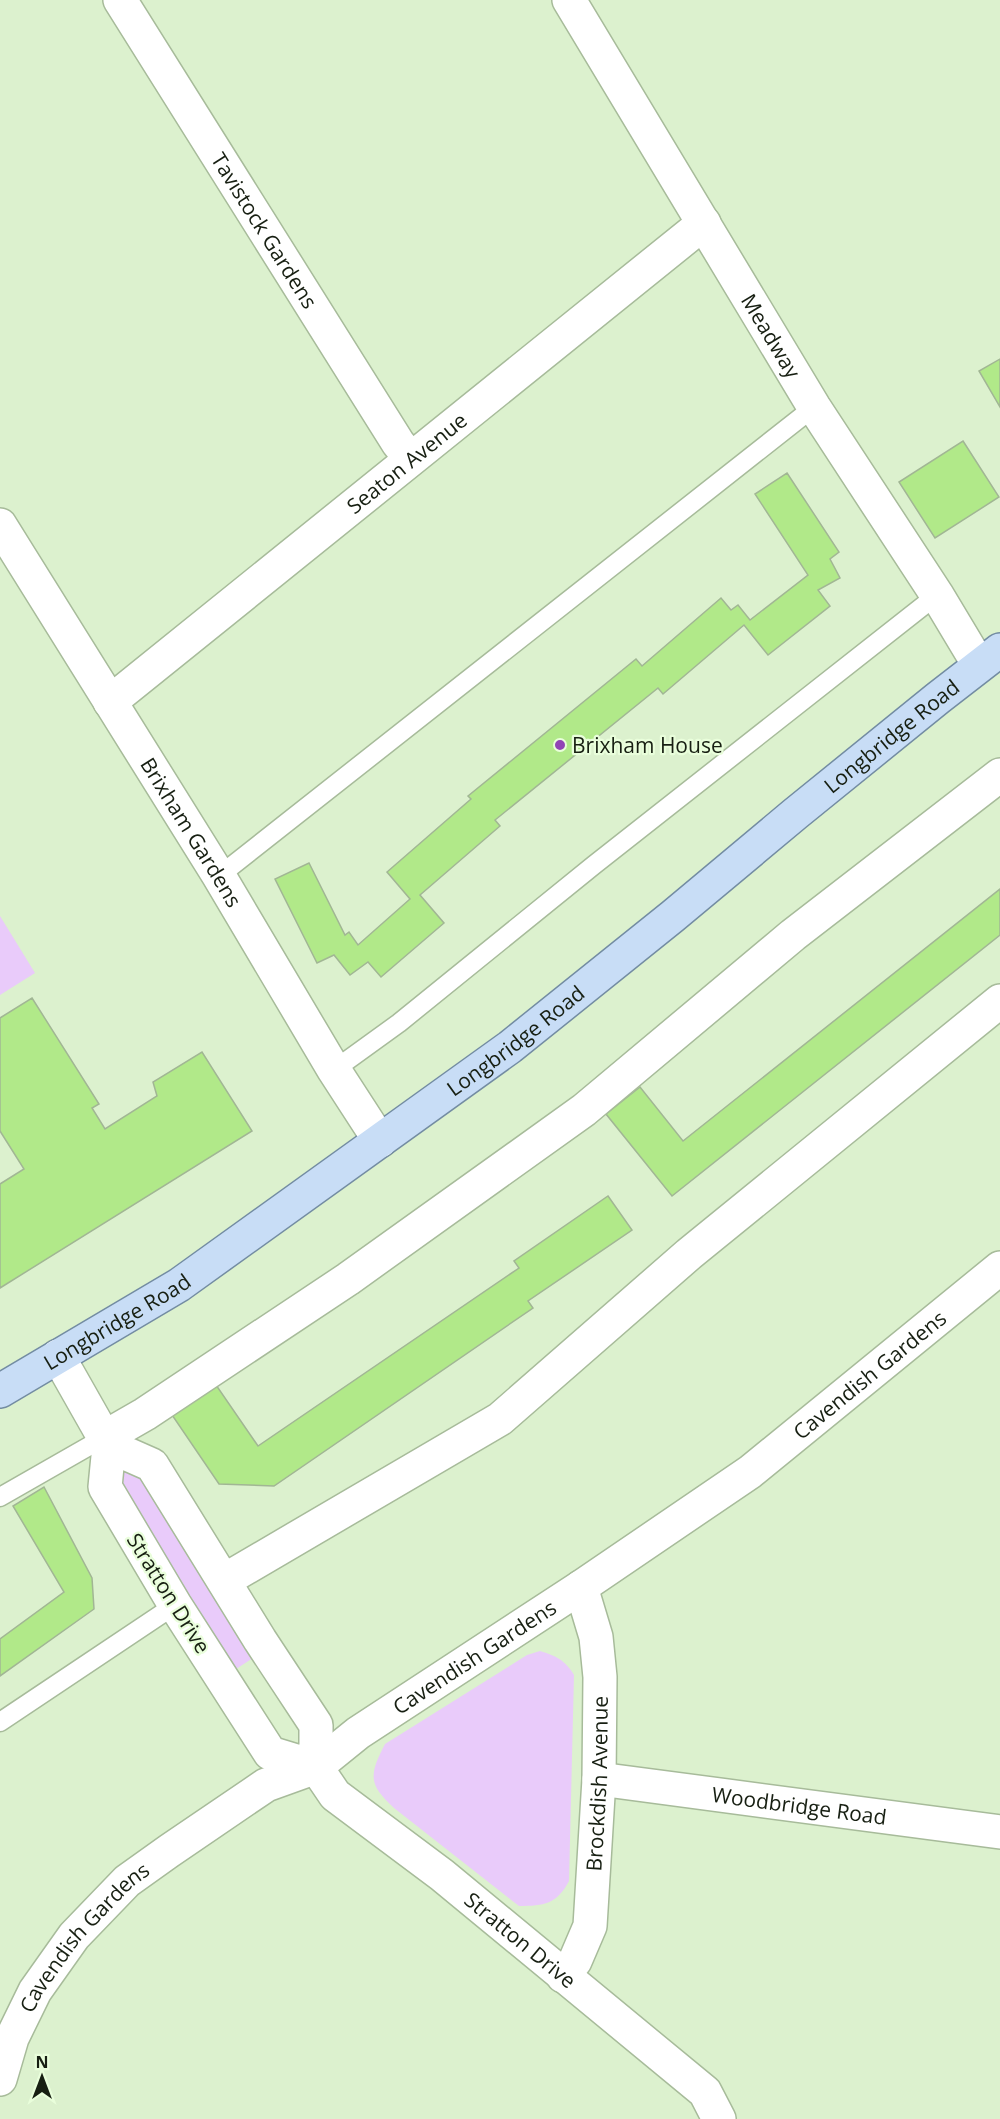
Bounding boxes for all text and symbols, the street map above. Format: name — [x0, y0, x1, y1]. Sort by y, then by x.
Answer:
street label: Tavistock Gardens — [205, 147, 324, 314]
street label: Meadway — [735, 288, 808, 384]
street label: Seaton Avenue — [341, 406, 472, 520]
street label: Longbridge Road — [818, 673, 965, 799]
place label: Brixham House — [572, 731, 723, 759]
marker: Brixham House — [553, 738, 567, 752]
street label: Brixham Gardens — [134, 752, 248, 912]
street label: Longbridge Road — [441, 979, 590, 1102]
street label: Longbridge Road — [38, 1267, 196, 1376]
street label: Cavendish Gardens — [787, 1304, 952, 1445]
street label: Stratton Drive — [121, 1528, 217, 1658]
street label: Cavendish Gardens — [387, 1593, 561, 1721]
street label: Brockdish Avenue — [579, 1696, 614, 1872]
street label: Woodbridge Road — [710, 1780, 888, 1831]
street label: Cavendish Gardens — [13, 1856, 155, 2017]
street label: Stratton Drive — [459, 1885, 582, 1994]
north arrow — [12, 2047, 72, 2107]
text: N — [35, 2051, 49, 2073]

